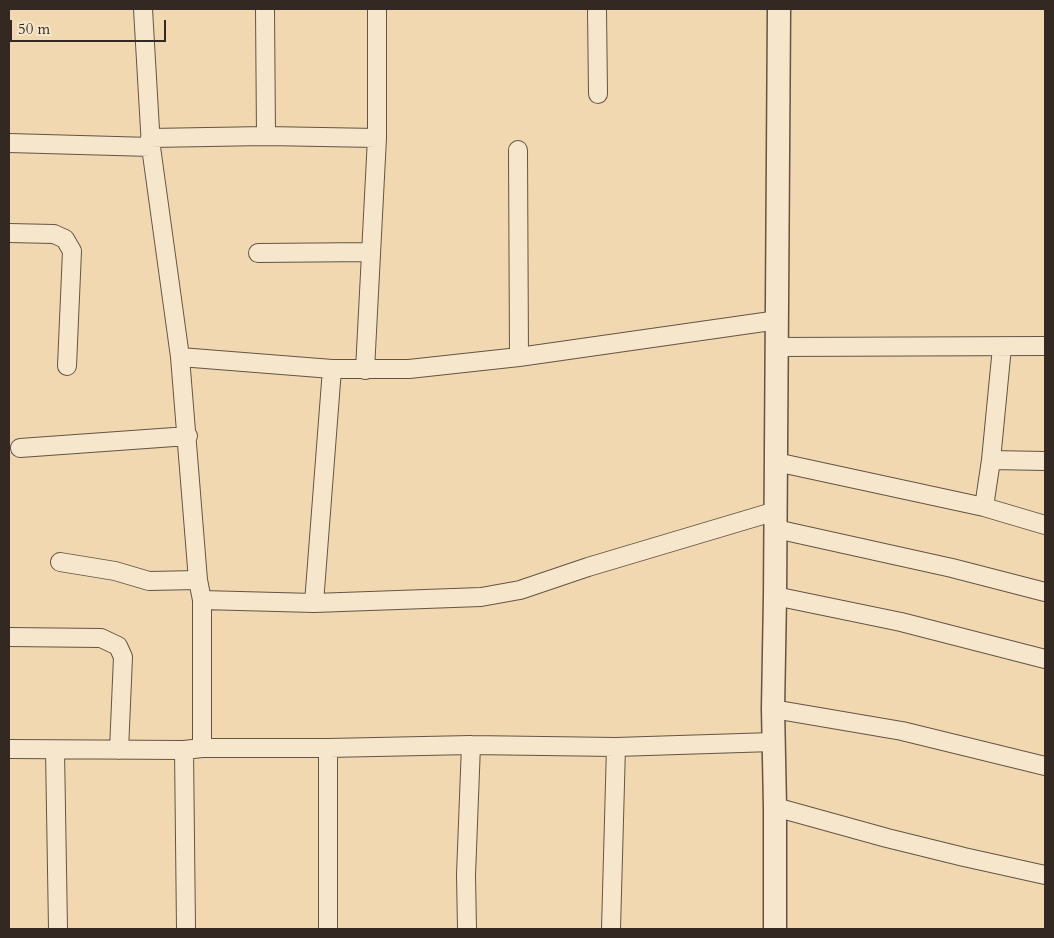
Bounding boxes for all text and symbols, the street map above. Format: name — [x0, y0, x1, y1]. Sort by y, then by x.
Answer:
scale bar — [12, 10, 169, 42]
text: 50 m — [18, 19, 50, 39]

